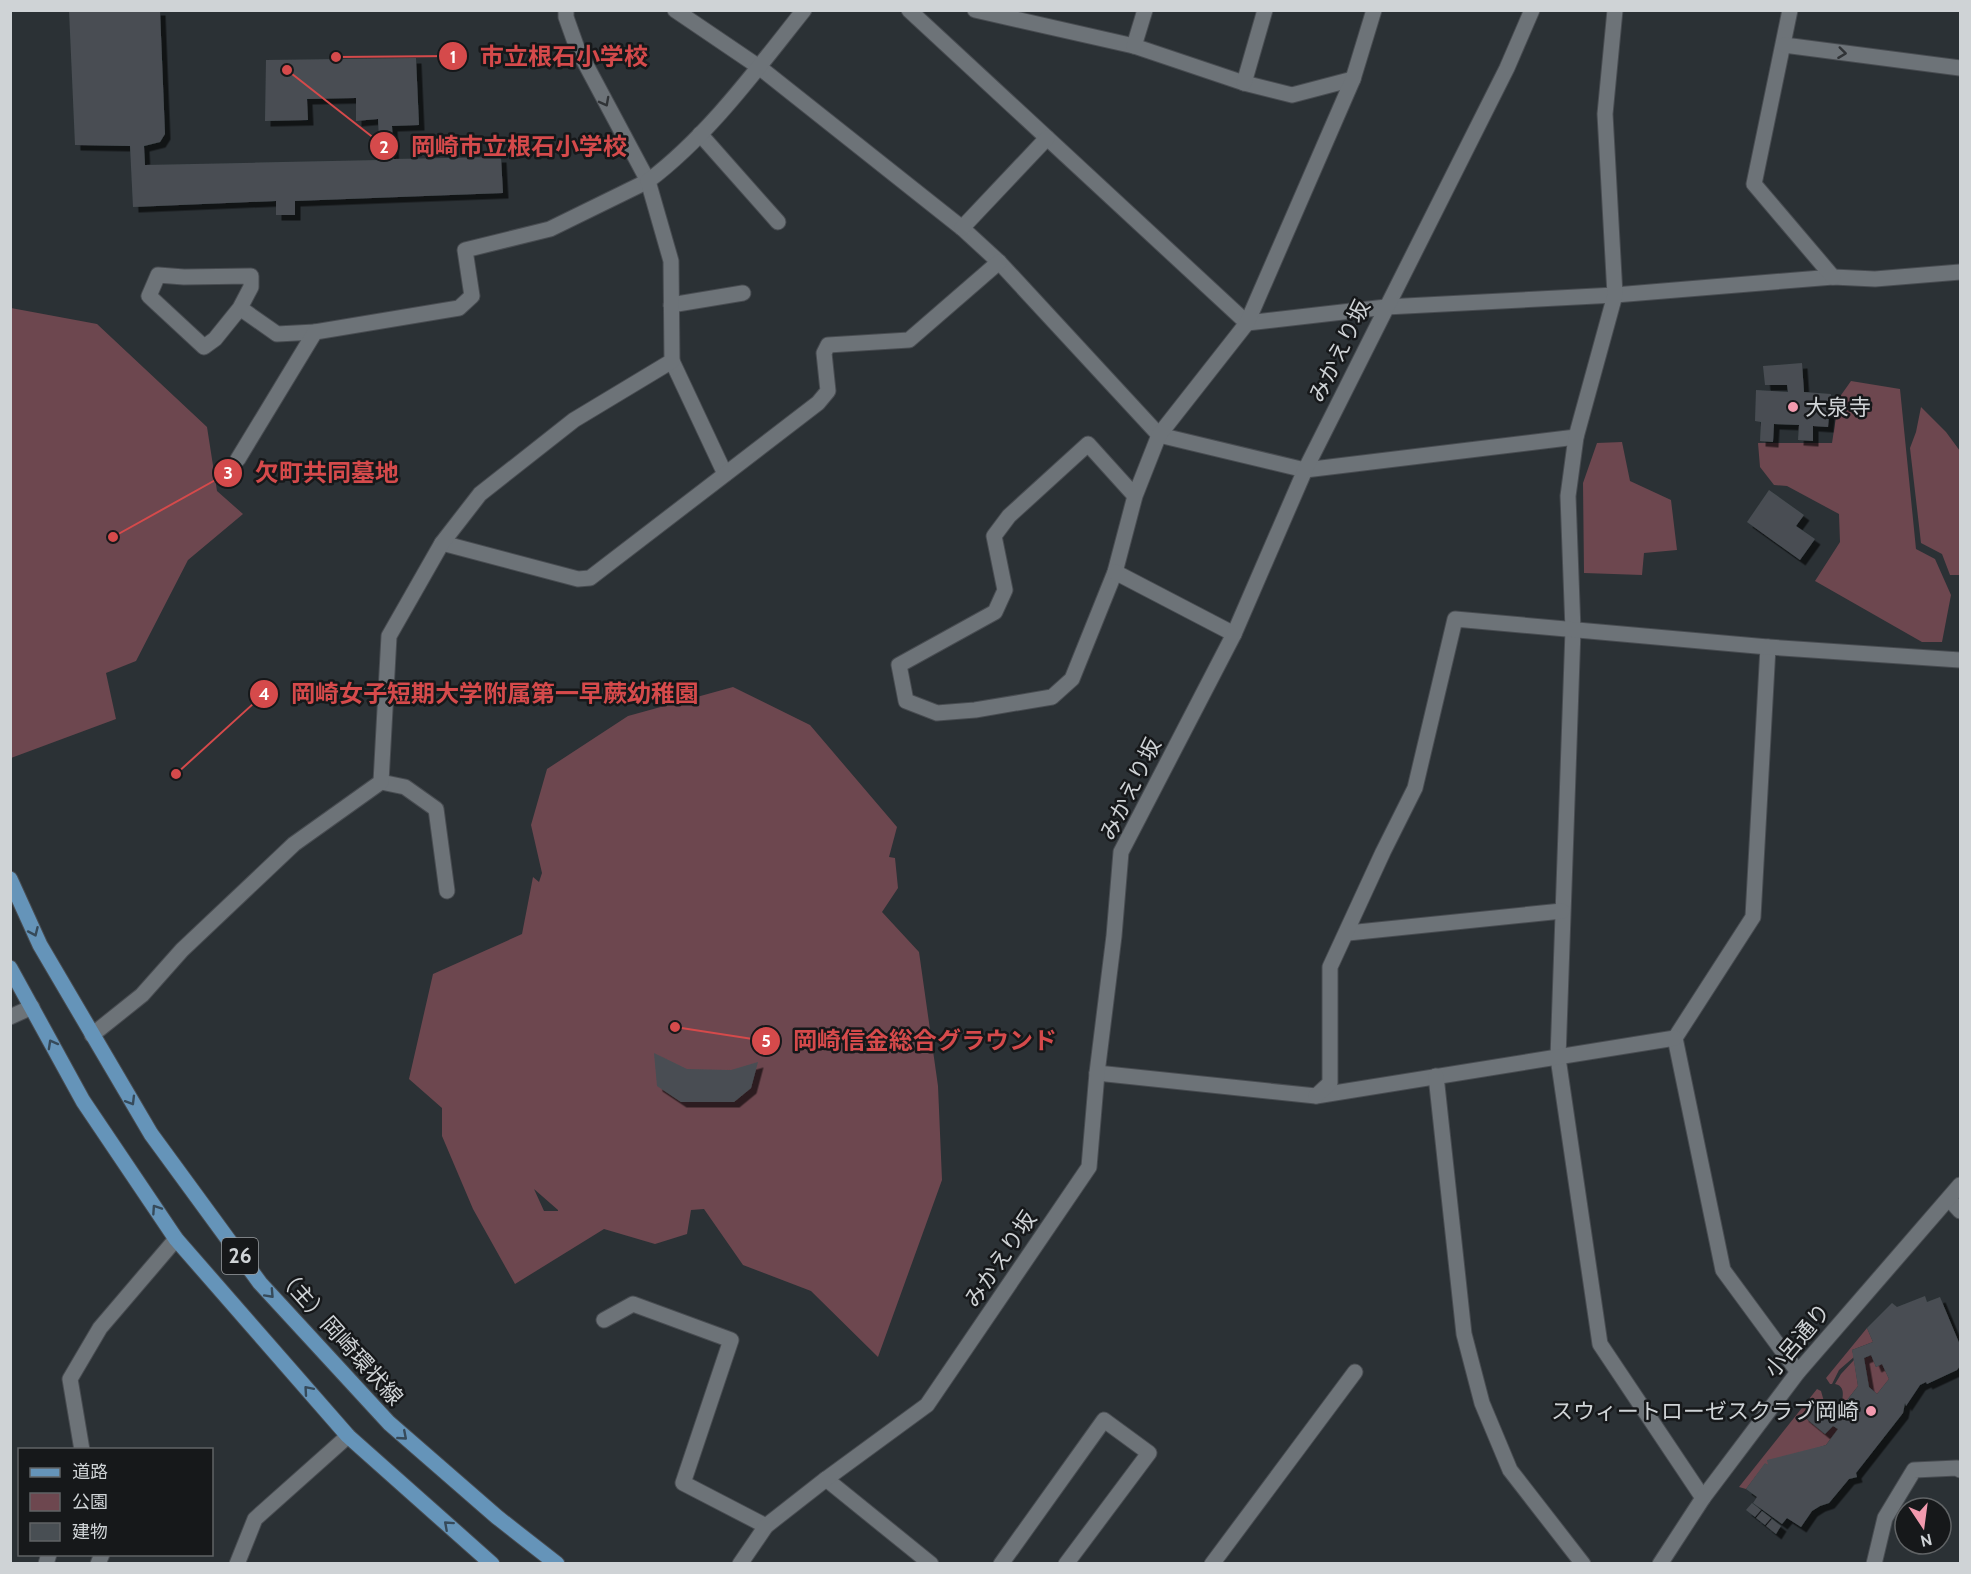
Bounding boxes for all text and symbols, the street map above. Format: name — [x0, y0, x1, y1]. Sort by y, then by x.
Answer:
callout: 市立根石小学校 — [438, 35, 660, 77]
text: 市立根石小学校 — [480, 42, 648, 71]
text: 1 — [450, 46, 456, 68]
one-way arrow — [1838, 46, 1847, 59]
one-way arrow — [598, 96, 609, 106]
callout: 岡崎市立根石小学校 — [369, 125, 639, 167]
text: 岡崎市立根石小学校 — [411, 132, 627, 161]
text: 2 — [379, 136, 389, 158]
street label: みかえり坂 — [1303, 296, 1376, 407]
place label: 大泉寺 — [1805, 394, 1871, 421]
marker: 大泉寺 — [1786, 400, 1800, 414]
callout: 欠町共同墓地 — [213, 452, 411, 494]
text: 欠町共同墓地 — [255, 458, 399, 487]
text: 3 — [223, 462, 233, 484]
callout: 岡崎女子短期大学附属第一早蕨幼稚園 — [249, 673, 711, 715]
text: 岡崎女子短期大学附属第一早蕨幼稚園 — [291, 679, 699, 708]
text: 4 — [258, 683, 270, 705]
street label: みかえり坂 — [1094, 734, 1167, 845]
one-way arrow — [27, 926, 39, 937]
callout: 岡崎信金総合グラウンド — [751, 1020, 1069, 1062]
text: 岡崎信金総合グラウンド — [793, 1026, 1057, 1055]
text: 5 — [761, 1030, 771, 1052]
one-way arrow — [48, 1040, 59, 1050]
one-way arrow — [124, 1095, 136, 1105]
one-way arrow — [152, 1205, 163, 1216]
street label: みかえり坂 — [958, 1206, 1042, 1312]
road number: 26 — [222, 1238, 258, 1274]
street label: （主）岡崎環状線 — [271, 1262, 409, 1411]
one-way arrow — [263, 1287, 274, 1297]
street label: 小呂通り — [1759, 1298, 1836, 1383]
one-way arrow — [304, 1386, 315, 1397]
place label: スウィートローゼスクラブ岡崎 — [1551, 1398, 1859, 1425]
marker: スウィートローゼスクラブ岡崎 — [1864, 1404, 1878, 1418]
one-way arrow — [396, 1429, 407, 1440]
legend — [18, 1448, 213, 1556]
text: 道路 — [72, 1461, 108, 1483]
text: 公園 — [72, 1491, 108, 1513]
north arrow — [1893, 1496, 1953, 1556]
text: 建物 — [72, 1521, 108, 1543]
one-way arrow — [445, 1521, 455, 1532]
text: N — [1919, 1530, 1934, 1551]

